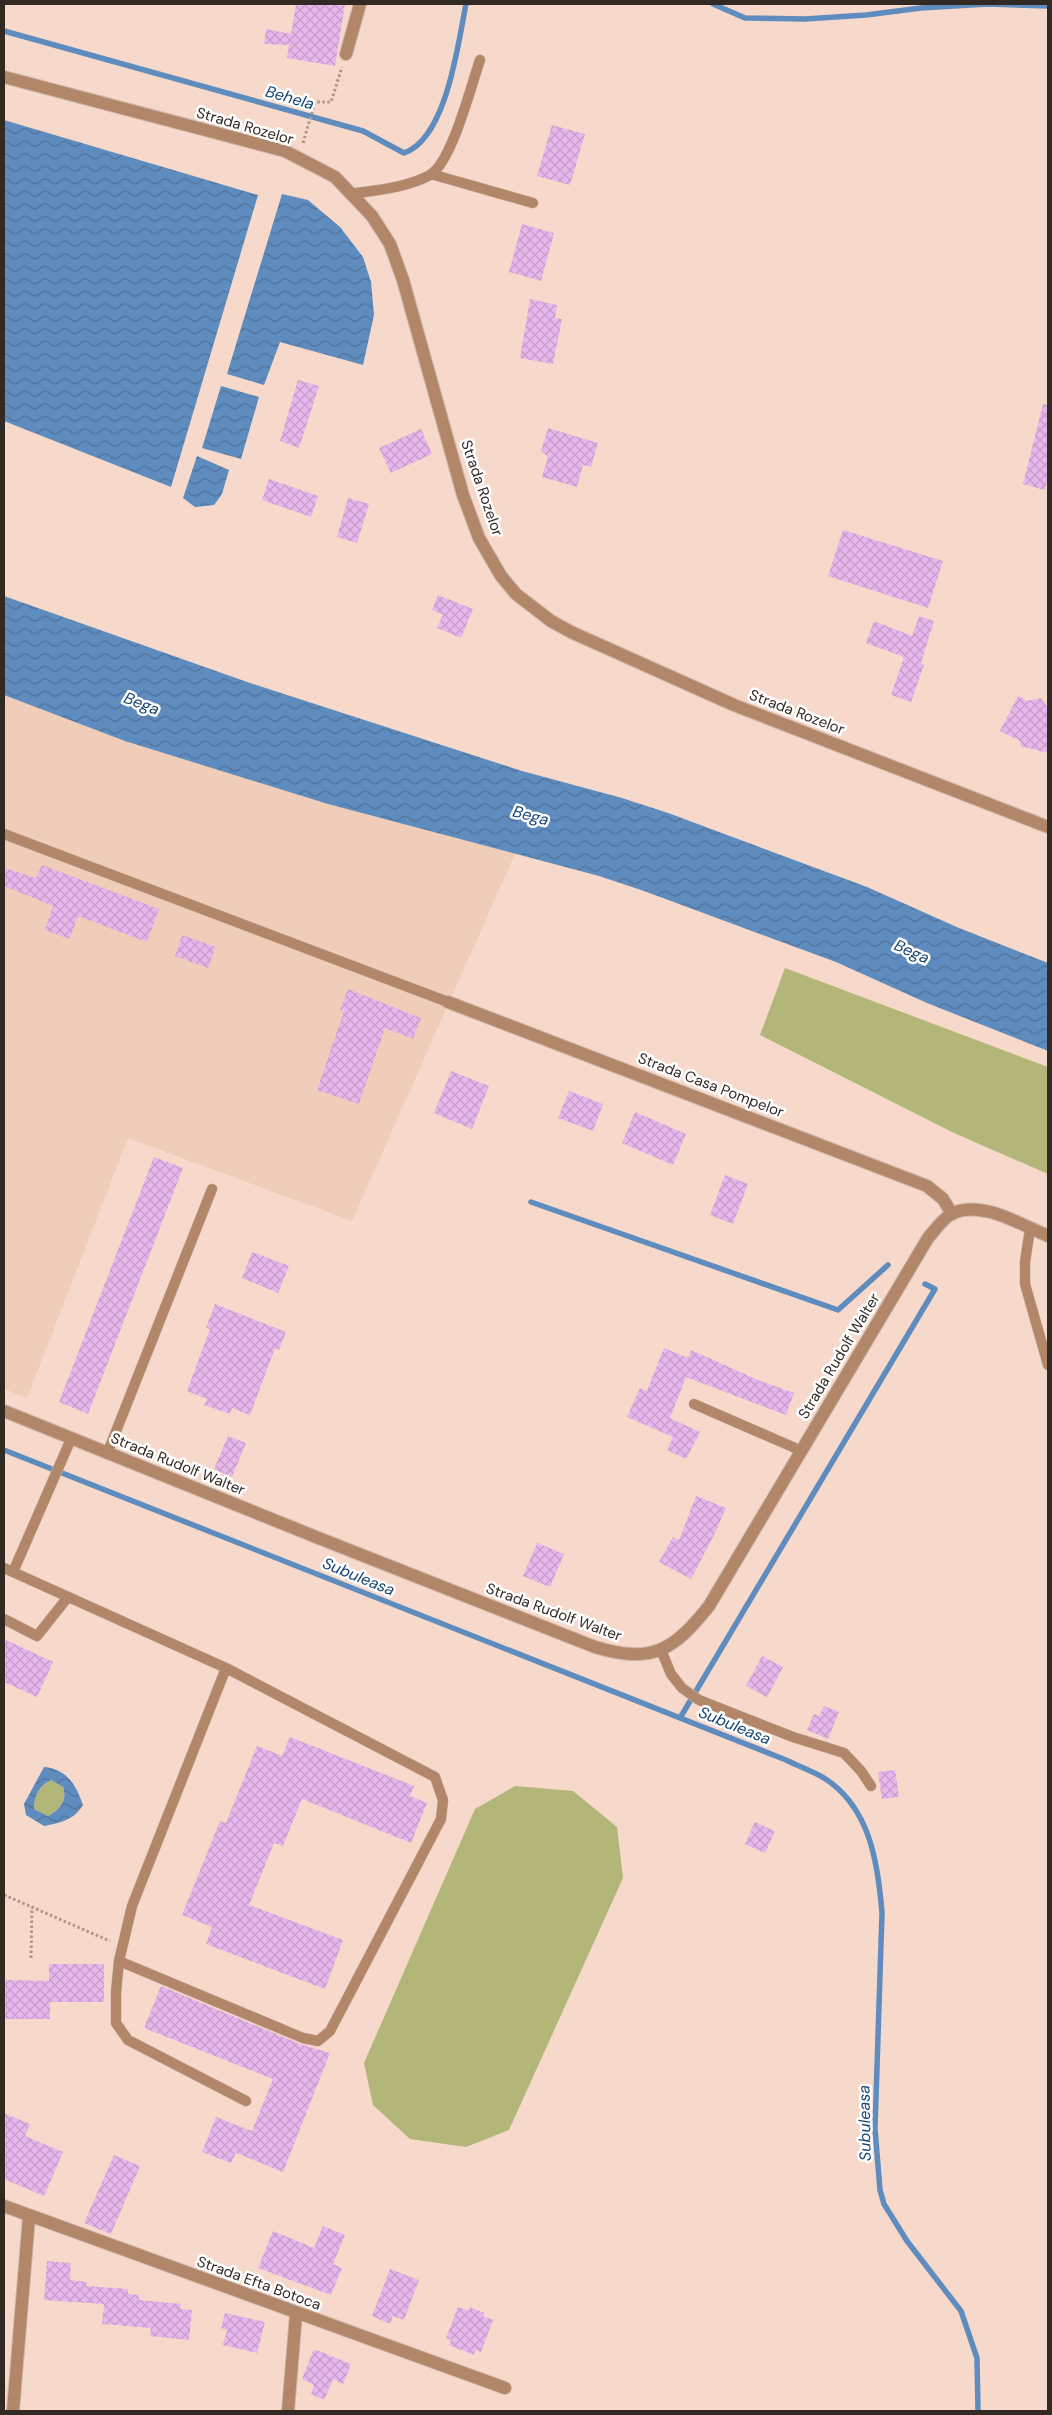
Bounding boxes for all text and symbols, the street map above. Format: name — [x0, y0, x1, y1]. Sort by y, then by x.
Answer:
water label: Behela — [263, 81, 317, 114]
street label: Strada Rozelor — [194, 103, 296, 150]
street label: Strada Rozelor — [456, 437, 508, 539]
street label: Strada Rozelor — [747, 685, 848, 739]
water label: Bega — [121, 687, 163, 720]
water label: Bega — [511, 801, 551, 830]
water label: Bega — [891, 934, 933, 969]
street label: Strada Casa Pompelor — [635, 1048, 787, 1122]
street label: Strada Rudolf Walter — [794, 1289, 885, 1422]
street label: Strada Rudolf Walter — [108, 1428, 249, 1500]
water label: Subuleasa — [320, 1552, 398, 1601]
street label: Strada Rudolf Walter — [483, 1578, 625, 1646]
water label: Subuleasa — [696, 1701, 774, 1750]
water label: Subuleasa — [853, 2085, 876, 2161]
street label: Strada Efta Botoca — [194, 2251, 324, 2315]

